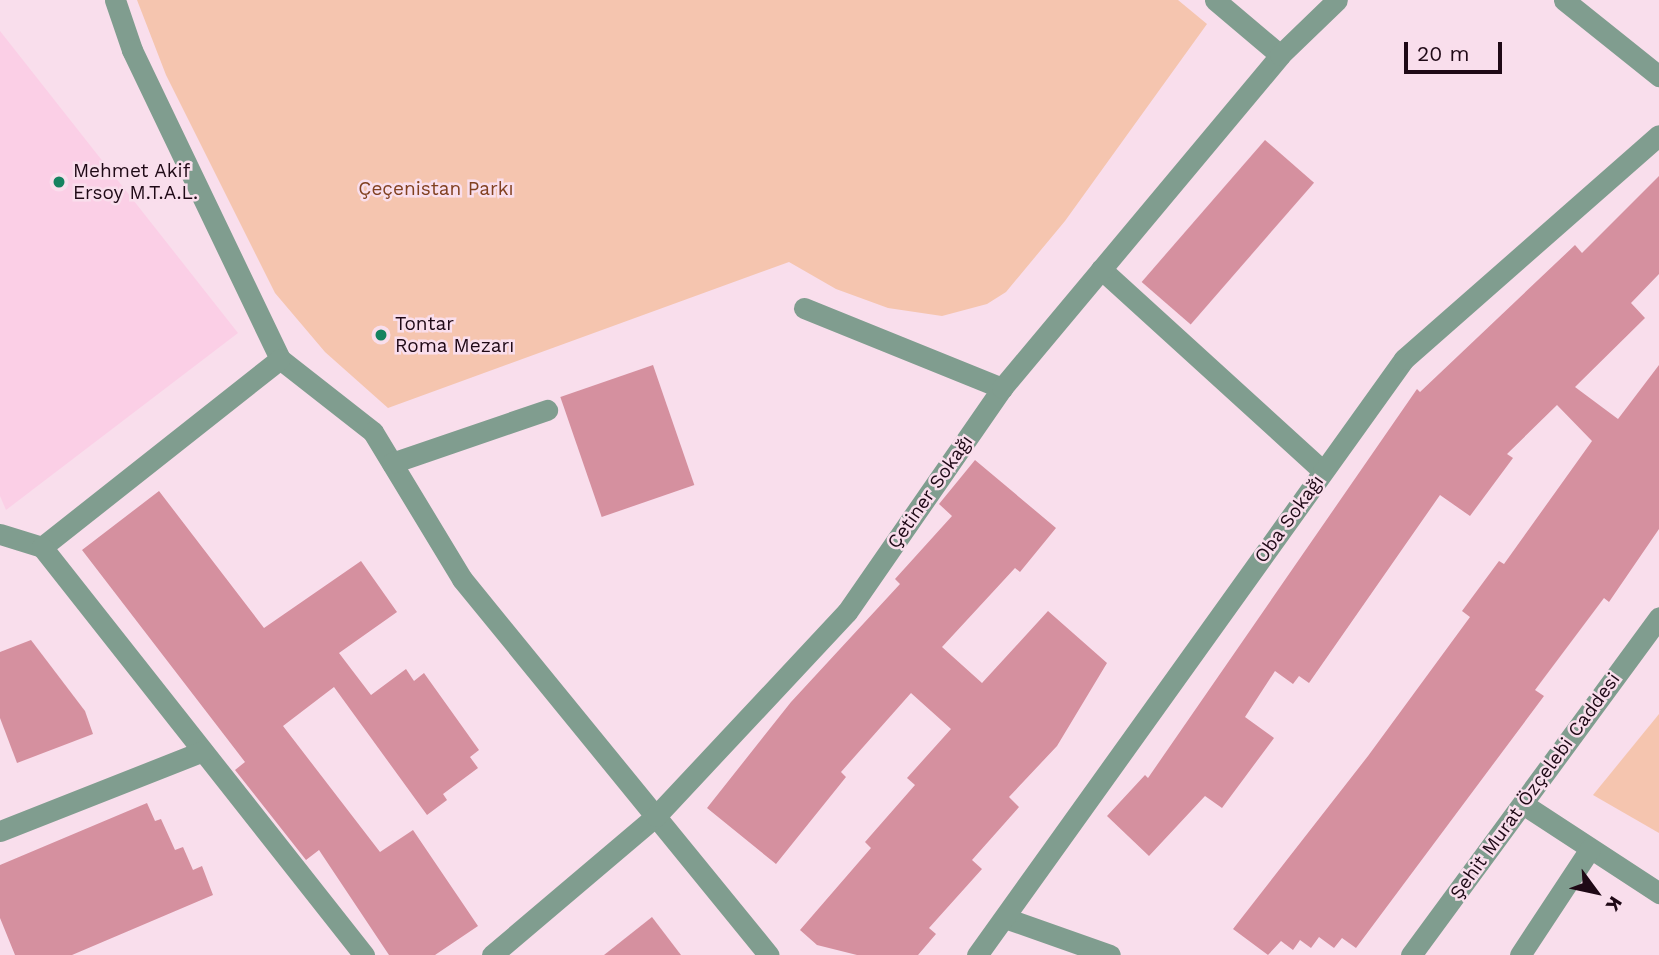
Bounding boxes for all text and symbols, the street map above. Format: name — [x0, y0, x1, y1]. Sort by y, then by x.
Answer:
scale bar — [1407, 28, 1505, 72]
text: 20 m — [1417, 41, 1469, 66]
place label: Mehmet Akif Ersoy M.T.A.L. — [73, 160, 199, 204]
marker: Mehmet Akif Ersoy M.T.A.L. — [51, 174, 67, 190]
park label: Çeçenistan Parkı — [358, 178, 514, 200]
place label: Tontar Roma Mezarı — [395, 313, 515, 357]
marker: Tontar Roma Mezarı — [373, 327, 389, 343]
street label: Çetiner Sokağı — [882, 431, 978, 553]
street label: Oba Sokağı — [1249, 470, 1329, 568]
street label: Şehit Murat Özçelebi Caddesi — [1445, 668, 1625, 904]
north arrow — [1561, 857, 1631, 927]
text: K — [1601, 892, 1627, 915]

